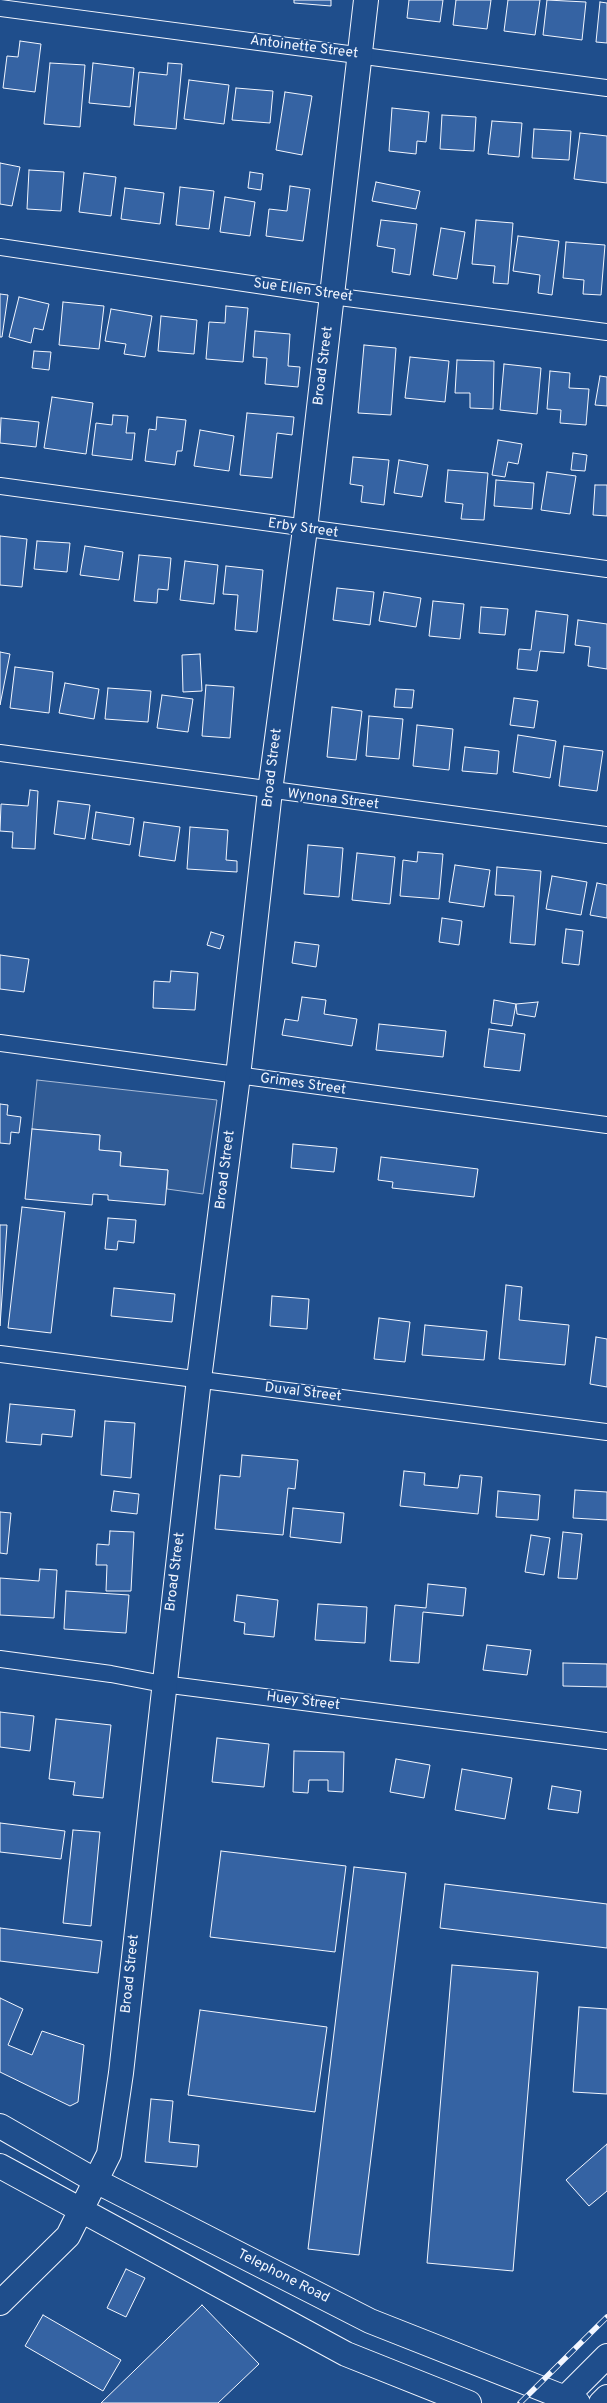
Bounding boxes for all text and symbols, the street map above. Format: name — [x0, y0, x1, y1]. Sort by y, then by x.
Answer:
street label: Antoinette Street — [249, 33, 359, 63]
street label: Sue Ellen Street — [252, 276, 354, 306]
street label: Broad Street — [311, 325, 337, 407]
street label: Erby Street — [267, 516, 339, 542]
street label: Broad Street — [260, 727, 286, 809]
street label: Wynona Street — [286, 786, 380, 814]
street label: Grimes Street — [259, 1071, 347, 1099]
street label: Broad Street — [213, 1129, 239, 1211]
street label: Duval Street — [264, 1380, 342, 1406]
street label: Broad Street — [163, 1531, 189, 1613]
street label: Huey Street — [265, 1689, 341, 1715]
street label: Broad Street — [118, 1934, 144, 2014]
street label: Telephone Road — [234, 2247, 332, 2307]

